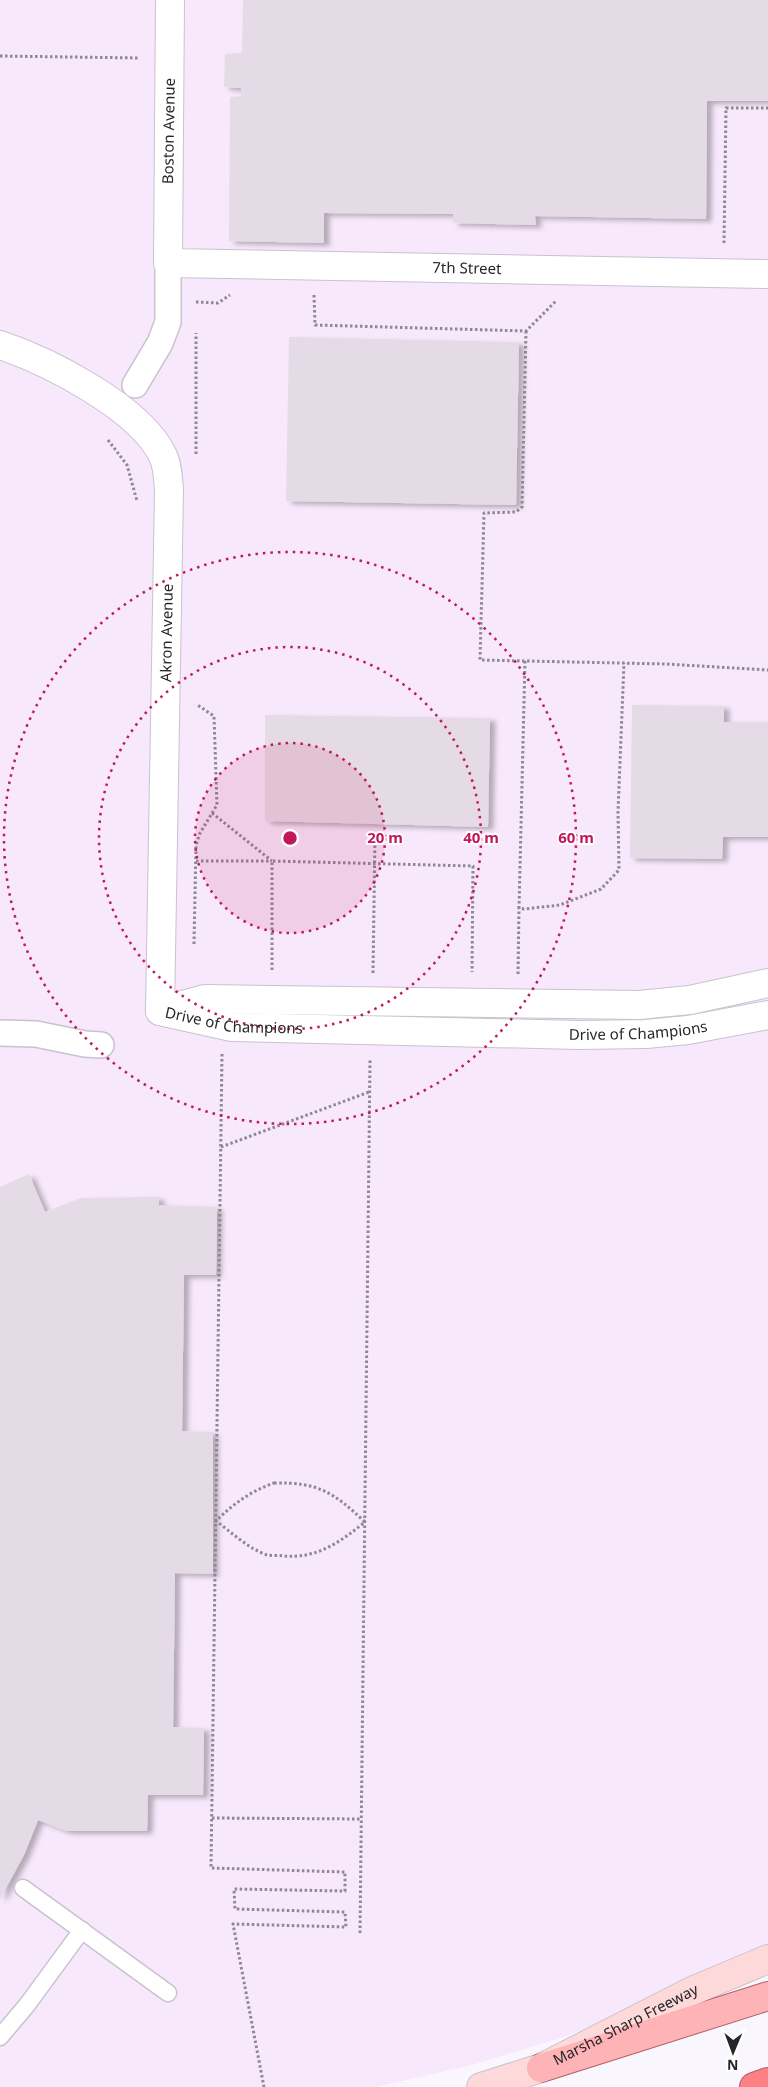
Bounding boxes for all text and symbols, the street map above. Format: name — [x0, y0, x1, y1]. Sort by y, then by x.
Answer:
street label: Boston Avenue — [157, 78, 179, 184]
street label: 7th Street — [432, 257, 502, 278]
street label: Akron Avenue — [155, 584, 177, 682]
text: 20 m — [367, 827, 403, 847]
text: 40 m — [463, 827, 499, 847]
text: 60 m — [558, 827, 594, 847]
centre of rings — [281, 829, 299, 847]
street label: Drive of Champions — [163, 1002, 303, 1038]
street label: Drive of Champions — [569, 1016, 709, 1044]
street label: Marsha Sharp Freeway — [549, 1978, 701, 2069]
north arrow — [708, 2027, 758, 2077]
text: N — [727, 2056, 739, 2075]

